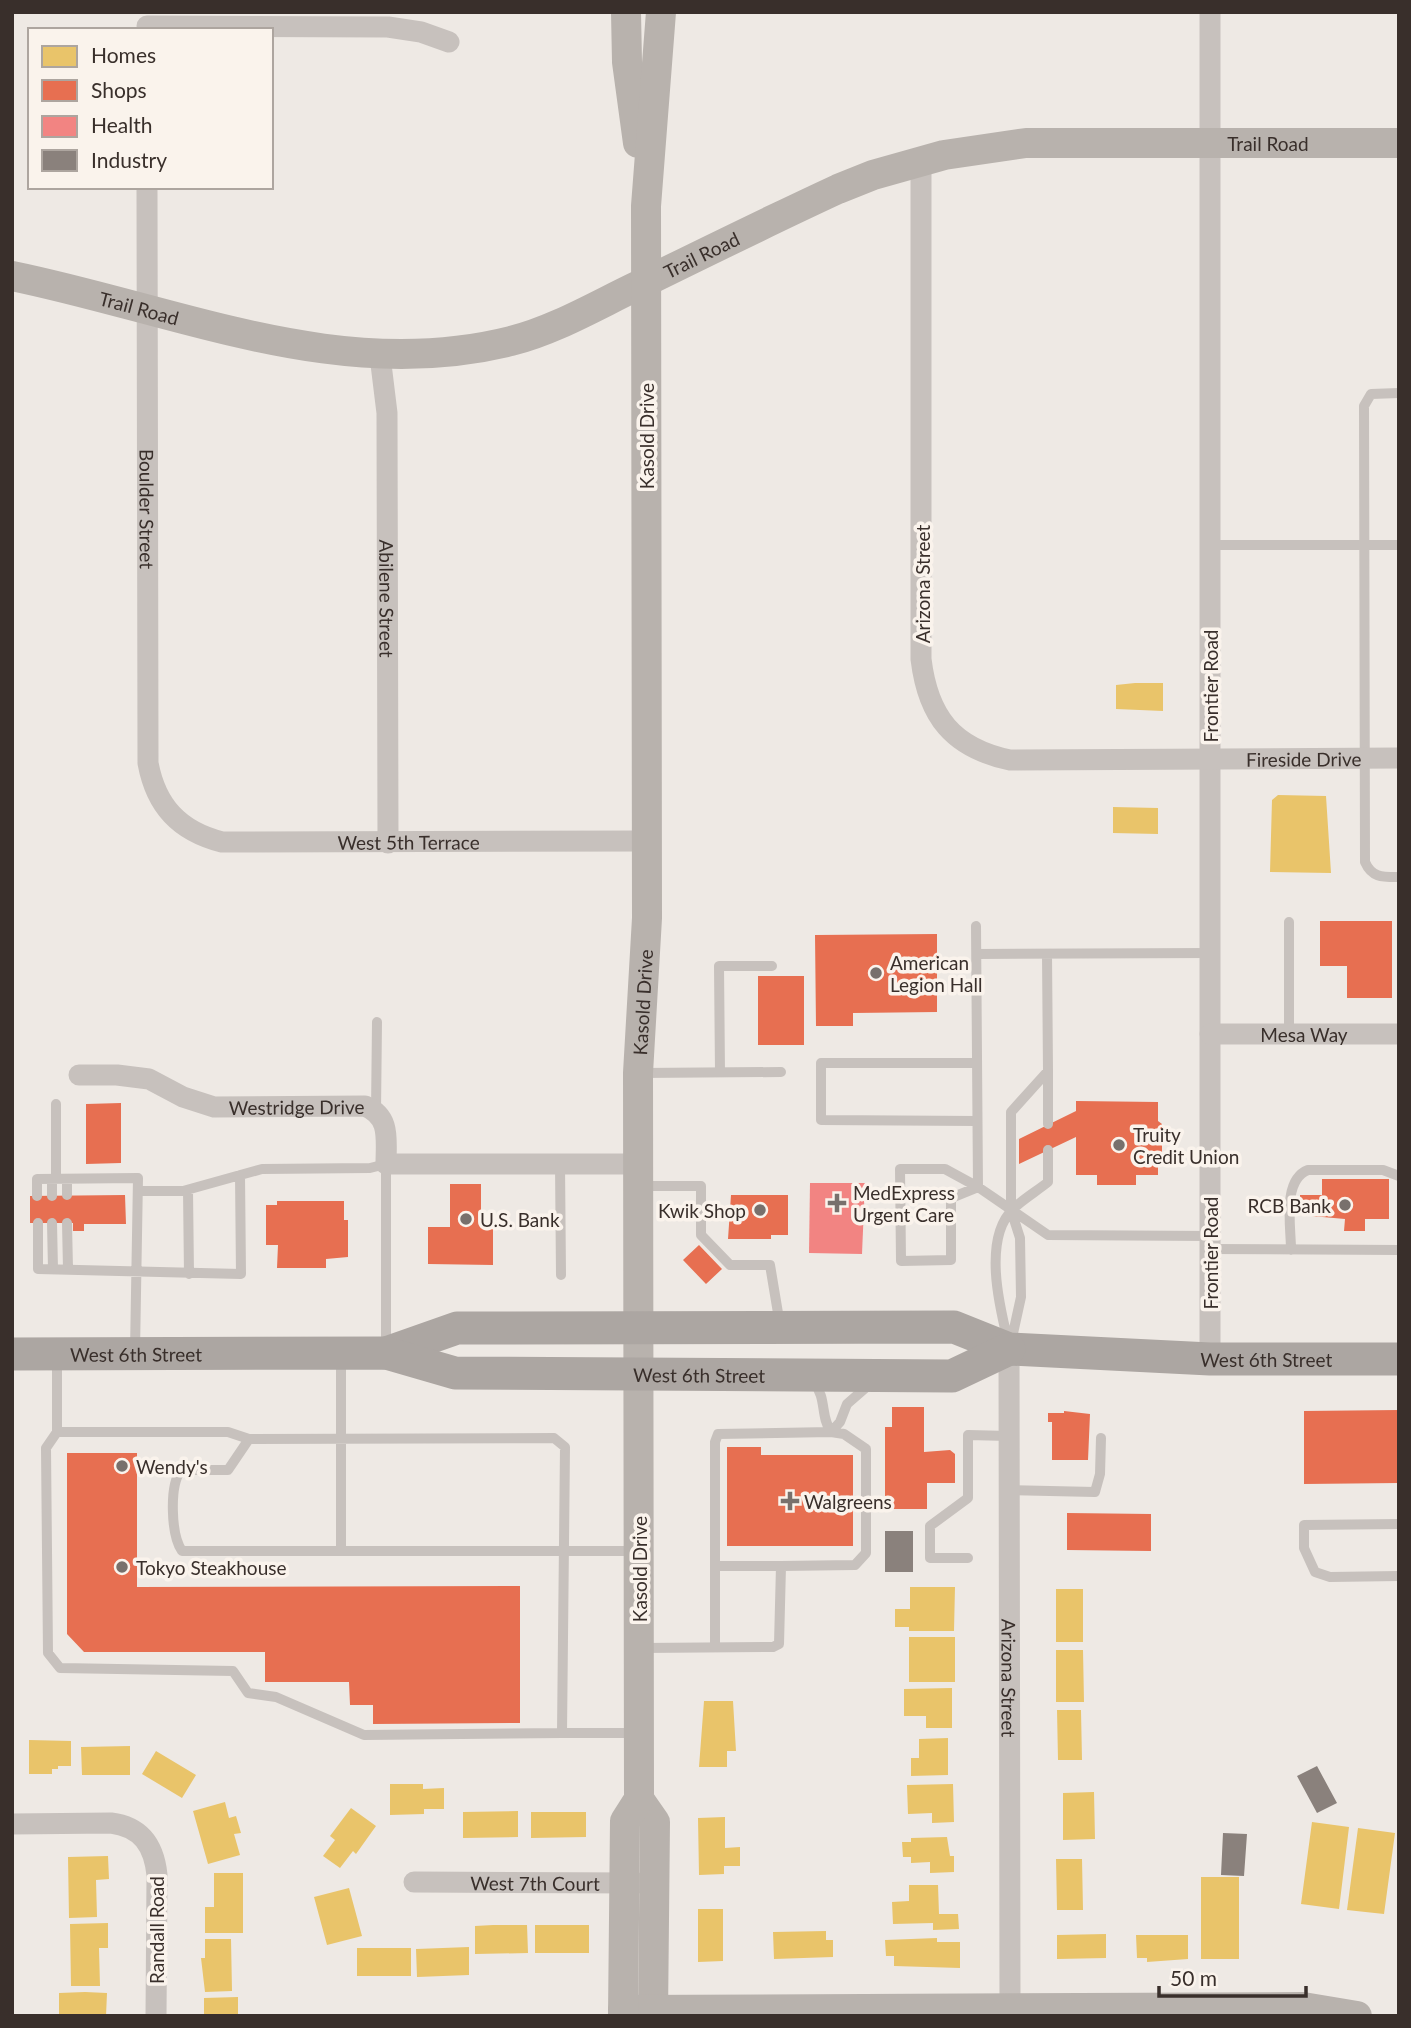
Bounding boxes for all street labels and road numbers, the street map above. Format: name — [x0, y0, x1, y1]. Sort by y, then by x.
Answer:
street label: Trail Road — [1227, 132, 1309, 155]
street label: Trail Road — [660, 226, 743, 283]
street label: Trail Road — [97, 286, 181, 329]
street label: Kasold Drive — [635, 383, 658, 489]
street label: Boulder Street — [136, 449, 159, 569]
street label: Arizona Street — [911, 525, 934, 643]
street label: Abilene Street — [376, 539, 399, 658]
street label: Frontier Road — [1199, 630, 1222, 742]
street label: Fireside Drive — [1246, 747, 1362, 770]
street label: West 5th Terrace — [337, 830, 480, 853]
street label: Kasold Drive — [628, 948, 657, 1056]
street label: Mesa Way — [1260, 1023, 1348, 1046]
street label: Westridge Drive — [229, 1095, 365, 1118]
street label: Frontier Road — [1199, 1197, 1222, 1309]
street label: West 6th Street — [70, 1342, 202, 1365]
street label: West 6th Street — [1200, 1347, 1332, 1371]
street label: West 6th Street — [633, 1363, 765, 1386]
street label: Kasold Drive — [628, 1516, 651, 1622]
street label: Arizona Street — [998, 1619, 1021, 1737]
street label: West 7th Court — [470, 1871, 600, 1894]
street label: Randall Road — [145, 1876, 168, 1984]

